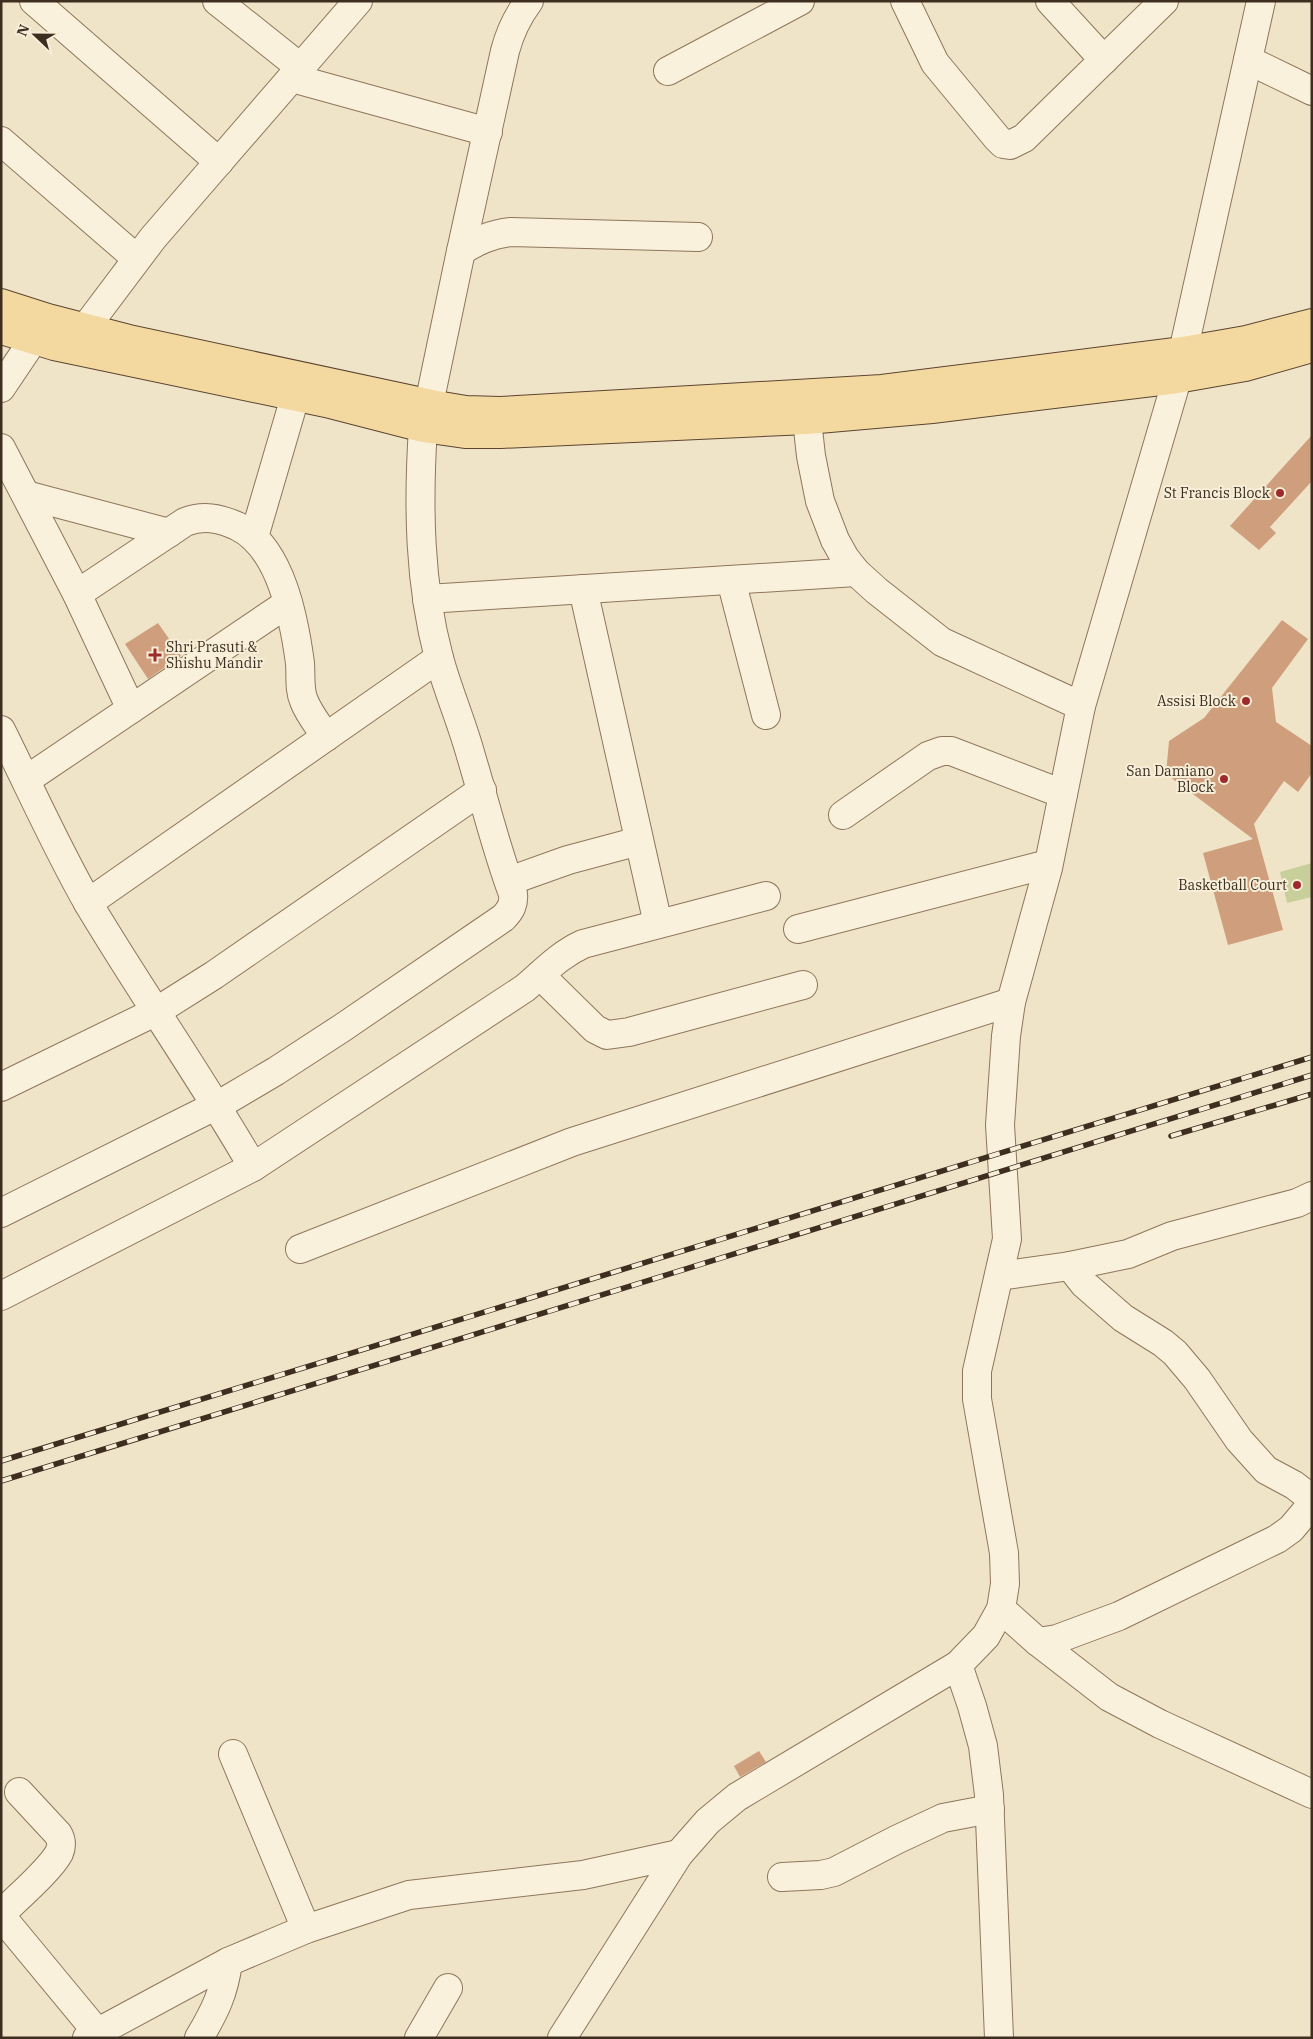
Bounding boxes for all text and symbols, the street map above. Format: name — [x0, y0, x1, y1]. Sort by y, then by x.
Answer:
north arrow — [10, 10, 60, 60]
text: N — [13, 22, 33, 39]
place label: St Francis Block — [1164, 484, 1271, 502]
marker: St Francis Block — [1274, 487, 1286, 499]
place label: Shri Prasuti & Shishu Mandir — [166, 638, 264, 672]
marker: Shri Prasuti & Shishu Mandir — [148, 648, 162, 662]
place label: Assisi Block — [1157, 692, 1237, 710]
marker: Assisi Block — [1240, 695, 1252, 707]
place label: San Damiano Block — [1126, 762, 1215, 796]
marker: San Damiano Block — [1218, 773, 1230, 785]
place label: Basketball Court — [1178, 876, 1287, 894]
marker: Basketball Court — [1291, 879, 1303, 891]

